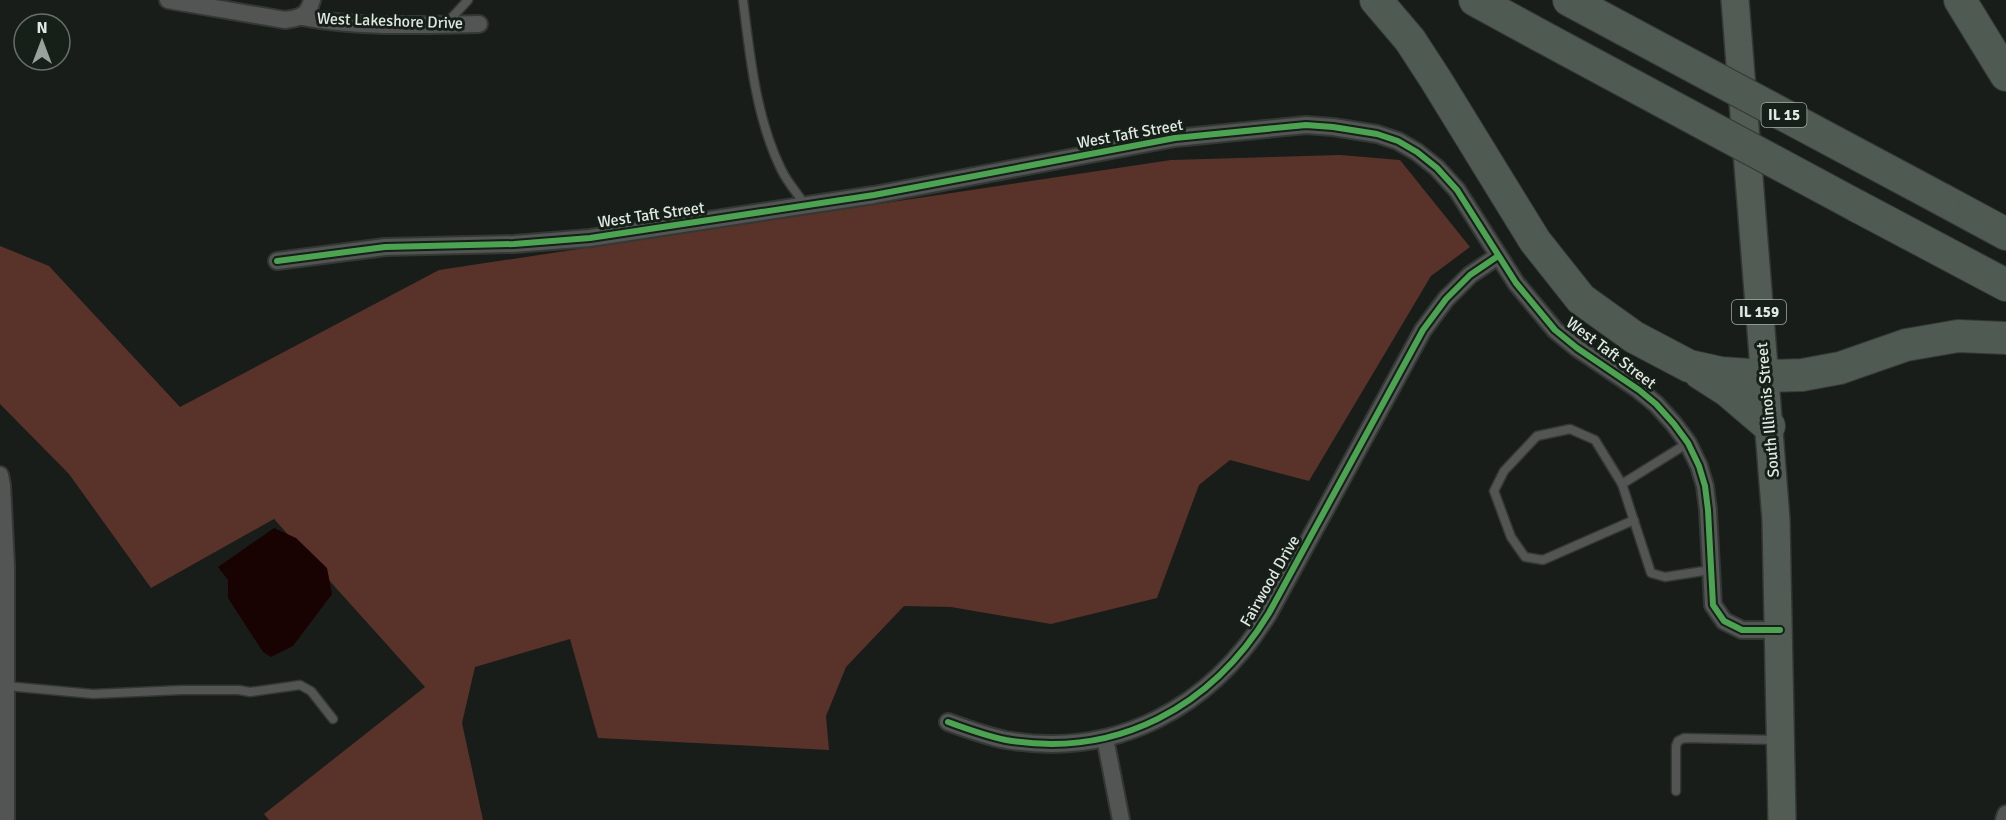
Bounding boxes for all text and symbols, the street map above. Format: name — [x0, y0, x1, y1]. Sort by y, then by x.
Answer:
street label: West Lakeshore Drive — [317, 8, 463, 34]
north arrow — [12, 12, 72, 72]
text: N — [36, 18, 48, 38]
road number: IL 15 — [1762, 103, 1806, 127]
street label: West Taft Street — [1075, 115, 1185, 153]
street label: West Taft Street — [596, 198, 706, 232]
road number: IL 159 — [1732, 300, 1786, 324]
street label: West Taft Street — [1562, 313, 1660, 394]
street label: South Illinois Street — [1752, 341, 1784, 478]
street label: Fairwood Drive — [1236, 532, 1304, 630]

